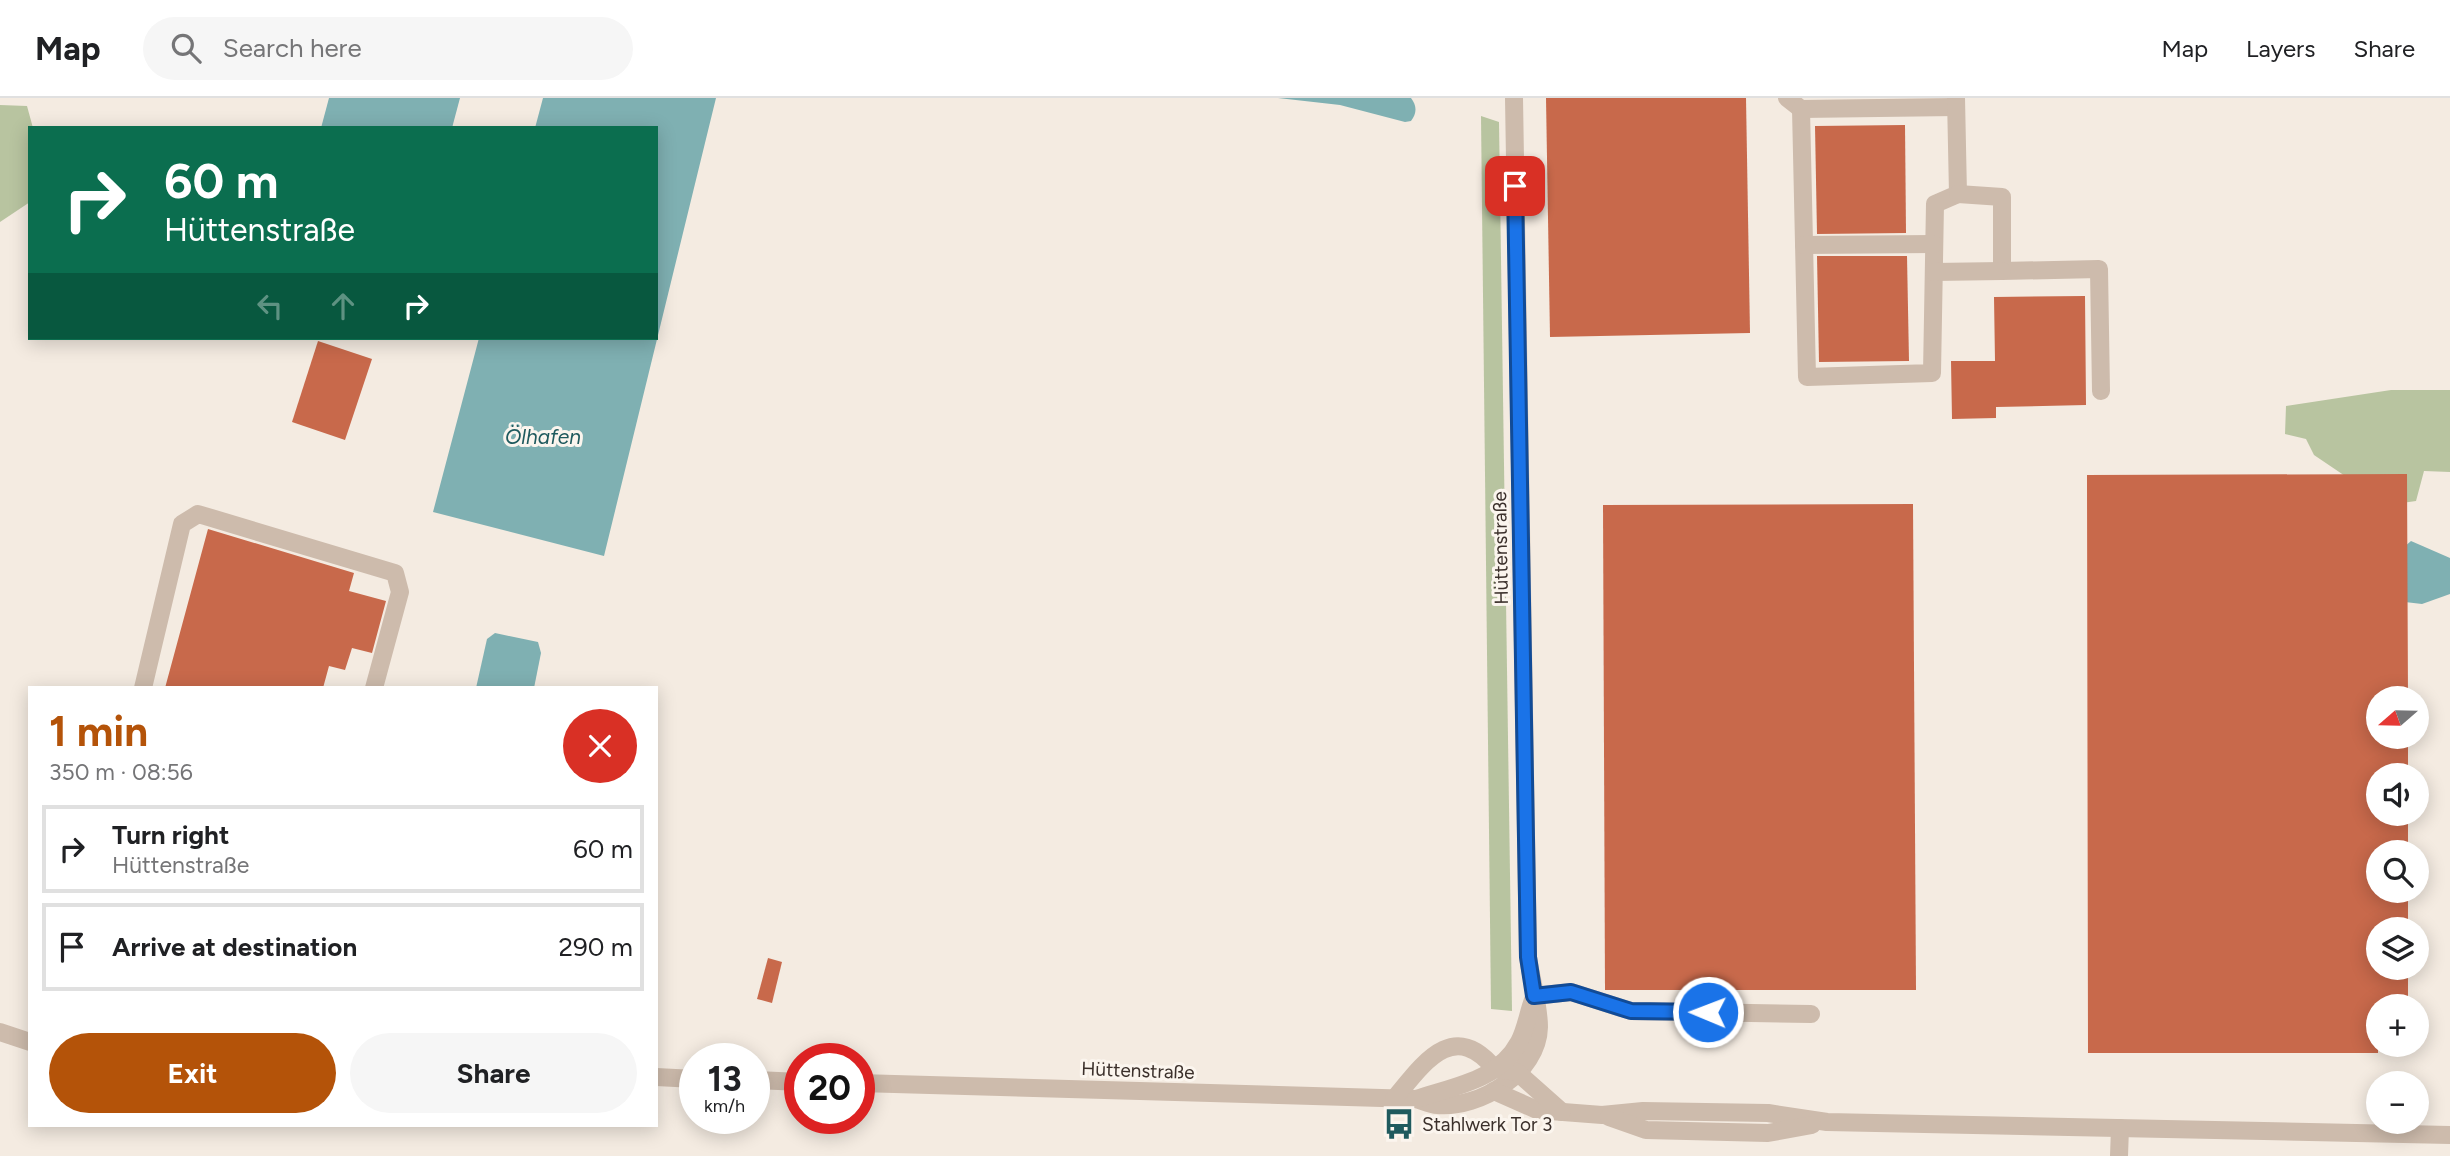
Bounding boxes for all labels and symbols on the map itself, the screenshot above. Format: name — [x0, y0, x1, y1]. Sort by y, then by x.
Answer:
pin — [1485, 156, 1545, 216]
water label: Ölhafen — [505, 424, 581, 449]
street label: Hüttenstraße — [1488, 491, 1513, 605]
north arrow — [2366, 686, 2429, 749]
position arrow — [1671, 975, 1745, 1049]
speed limit sign: 20 — [784, 1043, 875, 1134]
street label: Hüttenstraße — [1081, 1057, 1195, 1084]
bus stop icon: Stahlwerk Tor 3 — [1382, 1107, 1416, 1141]
place label: Stahlwerk Tor 3 — [1422, 1113, 1552, 1136]

